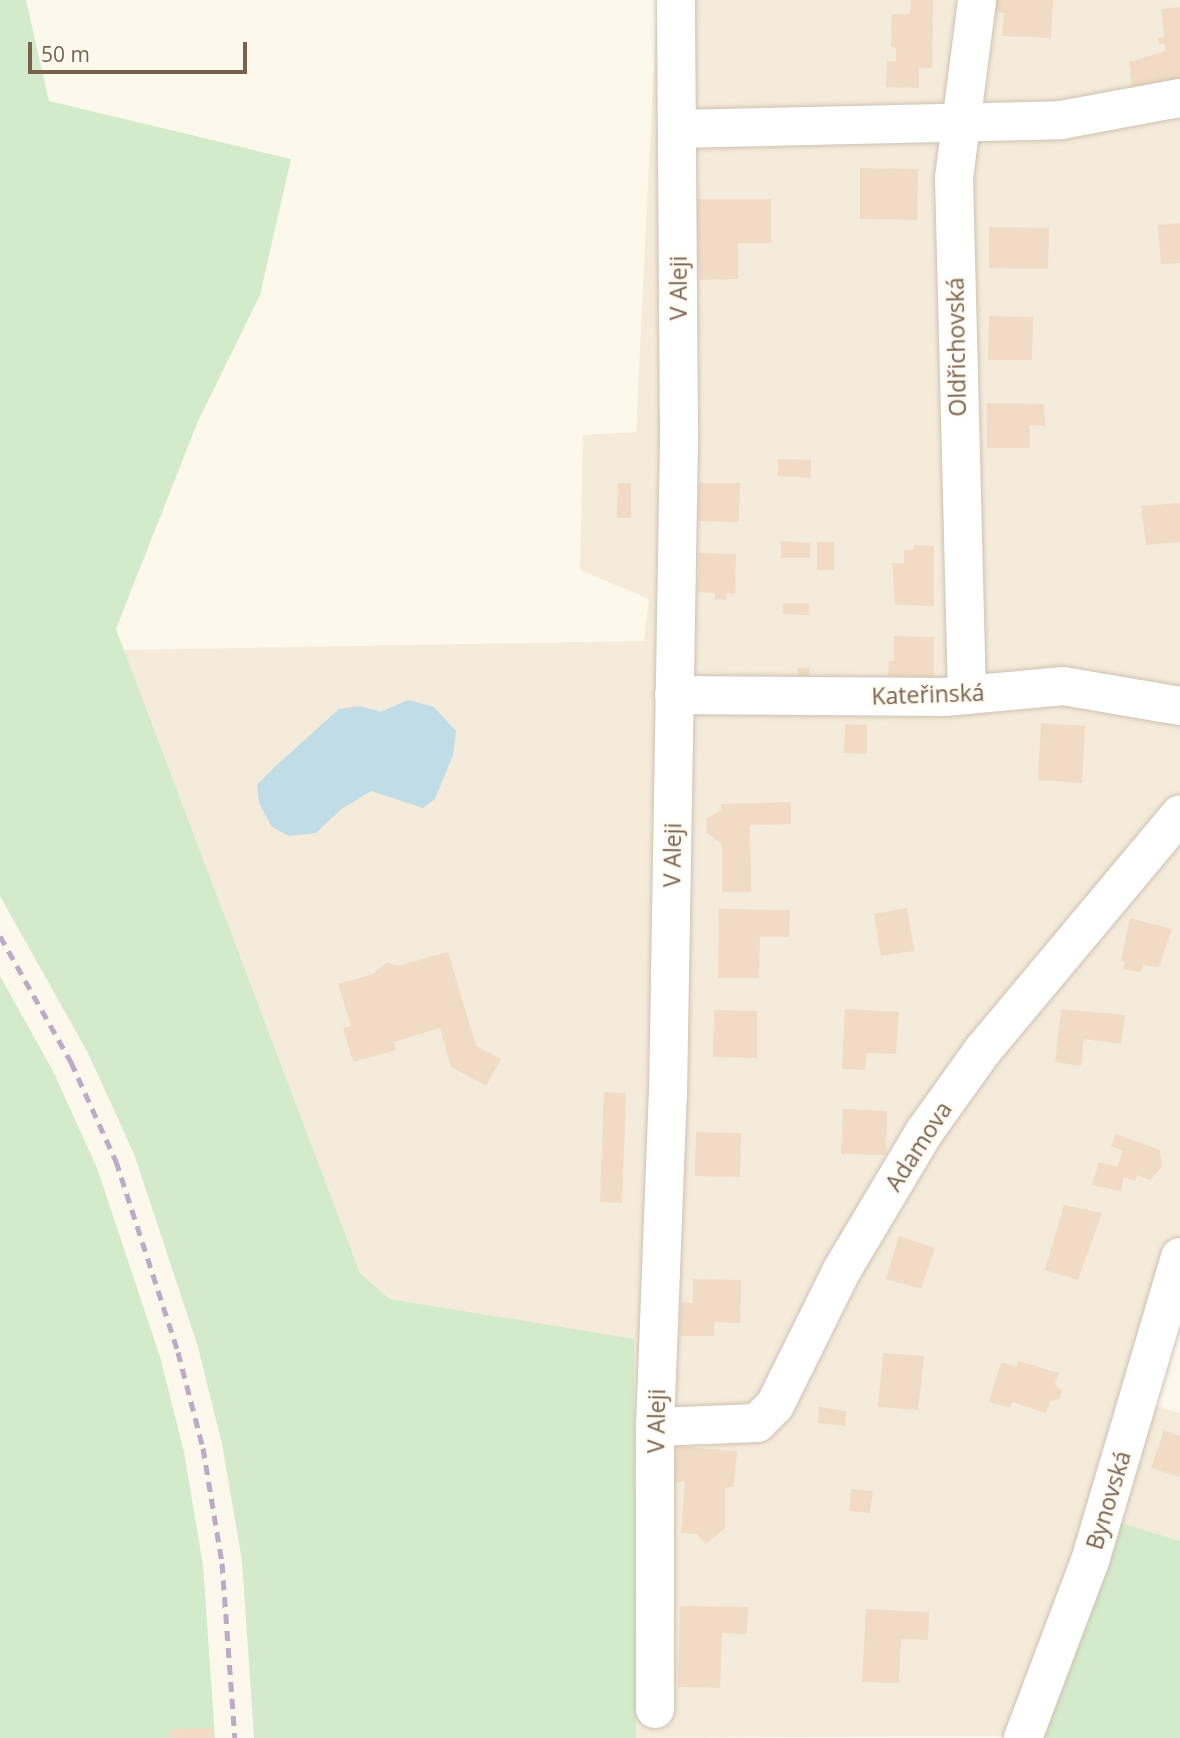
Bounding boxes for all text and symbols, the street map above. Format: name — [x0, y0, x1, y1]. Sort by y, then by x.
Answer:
scale bar — [32, 28, 250, 72]
text: 50 m — [41, 40, 90, 68]
street label: V Aleji — [664, 256, 692, 320]
street label: Oldřichovská — [941, 277, 971, 417]
street label: Kateřinská — [871, 678, 985, 710]
street label: V Aleji — [658, 822, 686, 888]
street label: Adamova — [879, 1096, 957, 1196]
street label: V Aleji — [642, 1388, 670, 1454]
street label: Bynovská — [1080, 1447, 1136, 1553]

